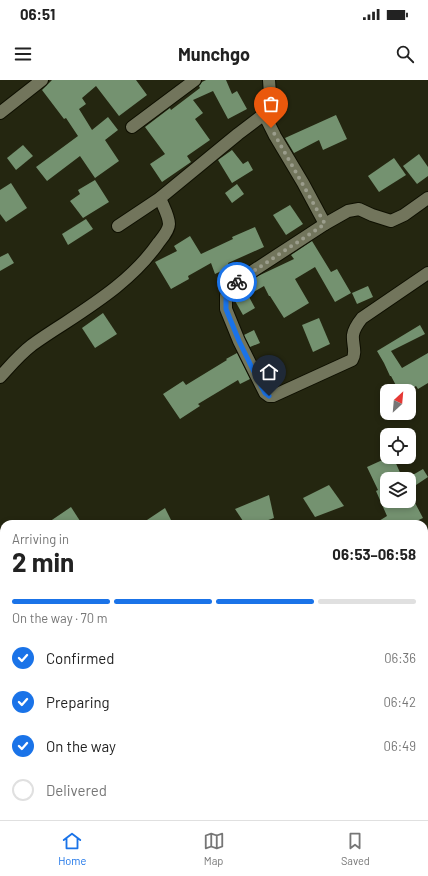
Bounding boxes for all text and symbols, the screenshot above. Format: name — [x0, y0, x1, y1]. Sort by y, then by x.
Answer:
text: 06:51 — [20, 5, 55, 23]
icon: menu — [12, 43, 34, 65]
text: Munchgo — [178, 43, 250, 65]
icon: search — [394, 43, 416, 65]
pin — [254, 87, 288, 128]
icon: bag — [260, 93, 282, 115]
courier — [217, 262, 257, 302]
icon: bike — [226, 271, 248, 293]
pin — [252, 355, 286, 396]
icon: home — [258, 361, 280, 383]
north arrow — [380, 384, 416, 420]
map controls — [380, 384, 416, 508]
button: locate — [380, 428, 416, 464]
button: layers — [380, 472, 416, 508]
text: Arriving in — [12, 531, 69, 547]
text: 06:53–06:58 — [332, 545, 416, 563]
text: 2 min — [12, 546, 74, 577]
text: On the way · 70 m — [12, 610, 107, 626]
icon: check — [12, 647, 34, 669]
text: Confirmed — [46, 649, 114, 667]
text: 06:36 — [384, 650, 416, 666]
icon: check — [12, 691, 34, 713]
text: Preparing — [46, 693, 110, 711]
text: 06:42 — [383, 694, 416, 710]
icon: check — [12, 735, 34, 757]
text: On the way — [46, 737, 116, 755]
text: 06:49 — [384, 738, 416, 754]
text: Delivered — [46, 781, 107, 799]
tab: Home — [58, 830, 86, 867]
tab: Map — [203, 830, 225, 867]
tab: Saved — [341, 830, 370, 867]

